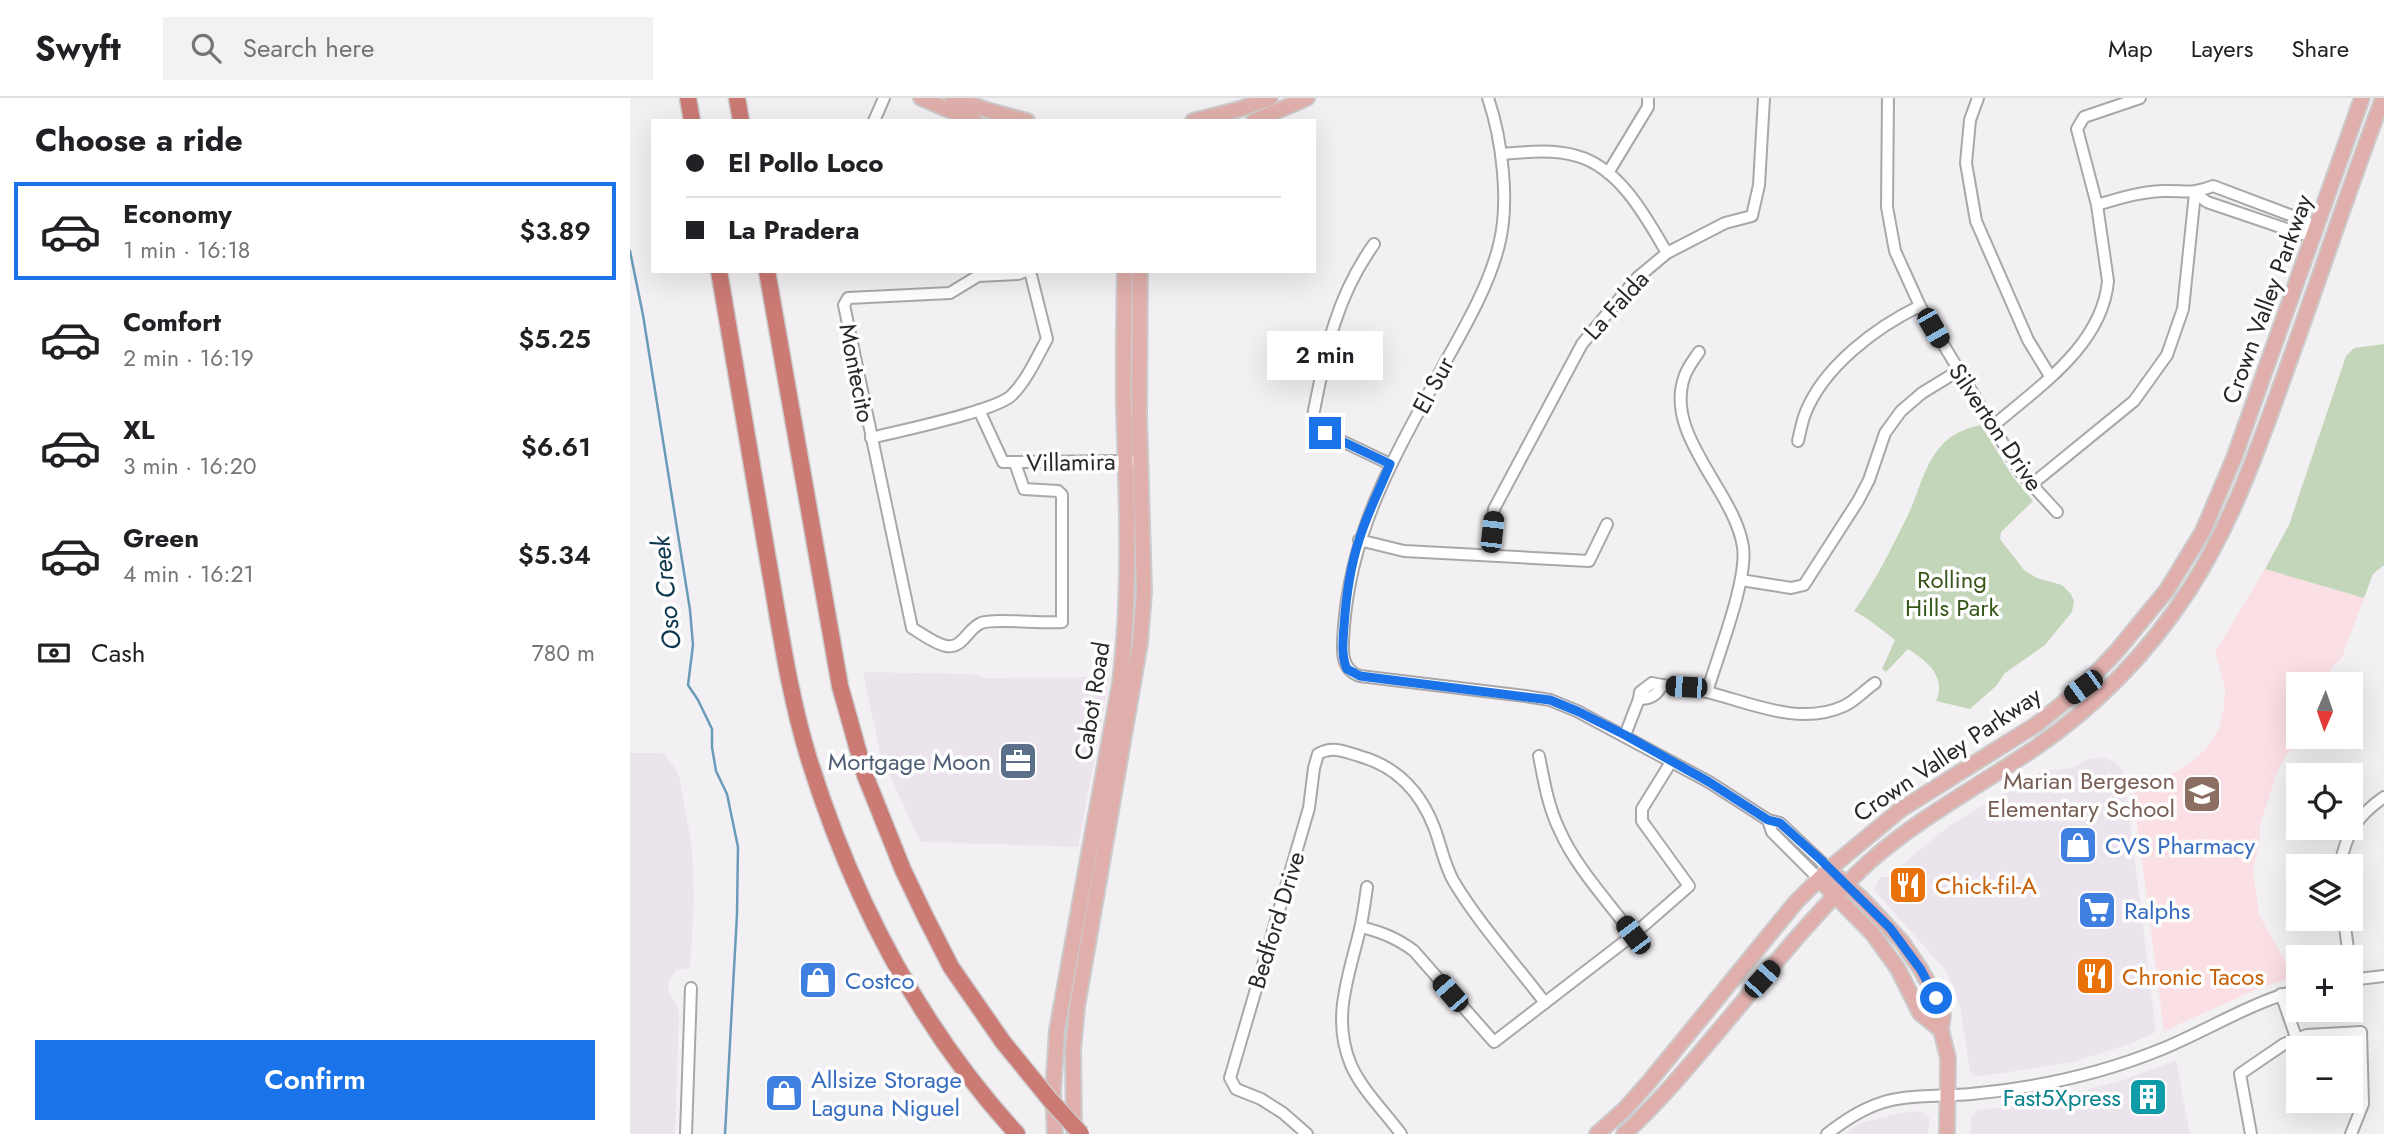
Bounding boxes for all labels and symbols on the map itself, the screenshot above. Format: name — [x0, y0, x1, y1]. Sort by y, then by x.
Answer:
street label: Crown Valley Parkway — [2213, 189, 2321, 409]
street label: La Falda — [1575, 262, 1657, 348]
car — [1914, 305, 1953, 351]
street label: Montecito — [830, 321, 884, 425]
callout: 2 min — [1267, 331, 1383, 380]
street label: El Sur — [1403, 350, 1463, 420]
street label: Silverton Drive — [1940, 356, 2052, 498]
route end — [1309, 417, 1341, 449]
street label: Villamira — [1026, 444, 1116, 480]
car — [1480, 510, 1505, 554]
water label: Oso Creek — [641, 532, 691, 652]
park label: Rolling Hills Park — [1905, 562, 1999, 625]
street label: Cabot Road — [1065, 639, 1119, 763]
car — [2060, 666, 2107, 708]
north arrow — [2286, 672, 2362, 749]
car — [1665, 675, 1708, 699]
street label: Crown Valley Parkway — [1846, 678, 2049, 830]
office icon: Mortgage Moon — [997, 740, 1039, 782]
place label: Mortgage Moon — [828, 744, 991, 779]
place label: Marian Bergeson Elementary School — [1987, 763, 2175, 826]
school or university icon: Marian Bergeson Elementary School — [2181, 773, 2223, 815]
shop icon: CVS Pharmacy — [2057, 824, 2099, 866]
place label: CVS Pharmacy — [2105, 828, 2256, 863]
street label: Bedford Drive — [1239, 847, 1313, 993]
restaurant icon: Chick-fil-A — [1887, 864, 1929, 906]
place label: Chick-fil-A — [1935, 868, 2037, 903]
supermarket icon: Ralphs — [2076, 889, 2118, 931]
place label: Ralphs — [2124, 893, 2190, 928]
car — [1612, 912, 1655, 958]
restaurant icon: Chronic Tacos — [2074, 955, 2116, 997]
car — [1741, 956, 1784, 1002]
shop icon: Costco — [797, 959, 839, 1001]
place label: Chronic Tacos — [2122, 959, 2264, 994]
place label: Costco — [845, 963, 915, 998]
car — [1429, 970, 1472, 1016]
route start — [1920, 982, 1952, 1014]
place label: Allsize Storage Laguna Niguel — [811, 1062, 962, 1125]
shop icon: Allsize Storage Laguna Niguel — [763, 1072, 805, 1114]
building icon: Fast5Xpress — [2127, 1076, 2169, 1118]
place label: Fast5Xpress — [2003, 1080, 2121, 1115]

